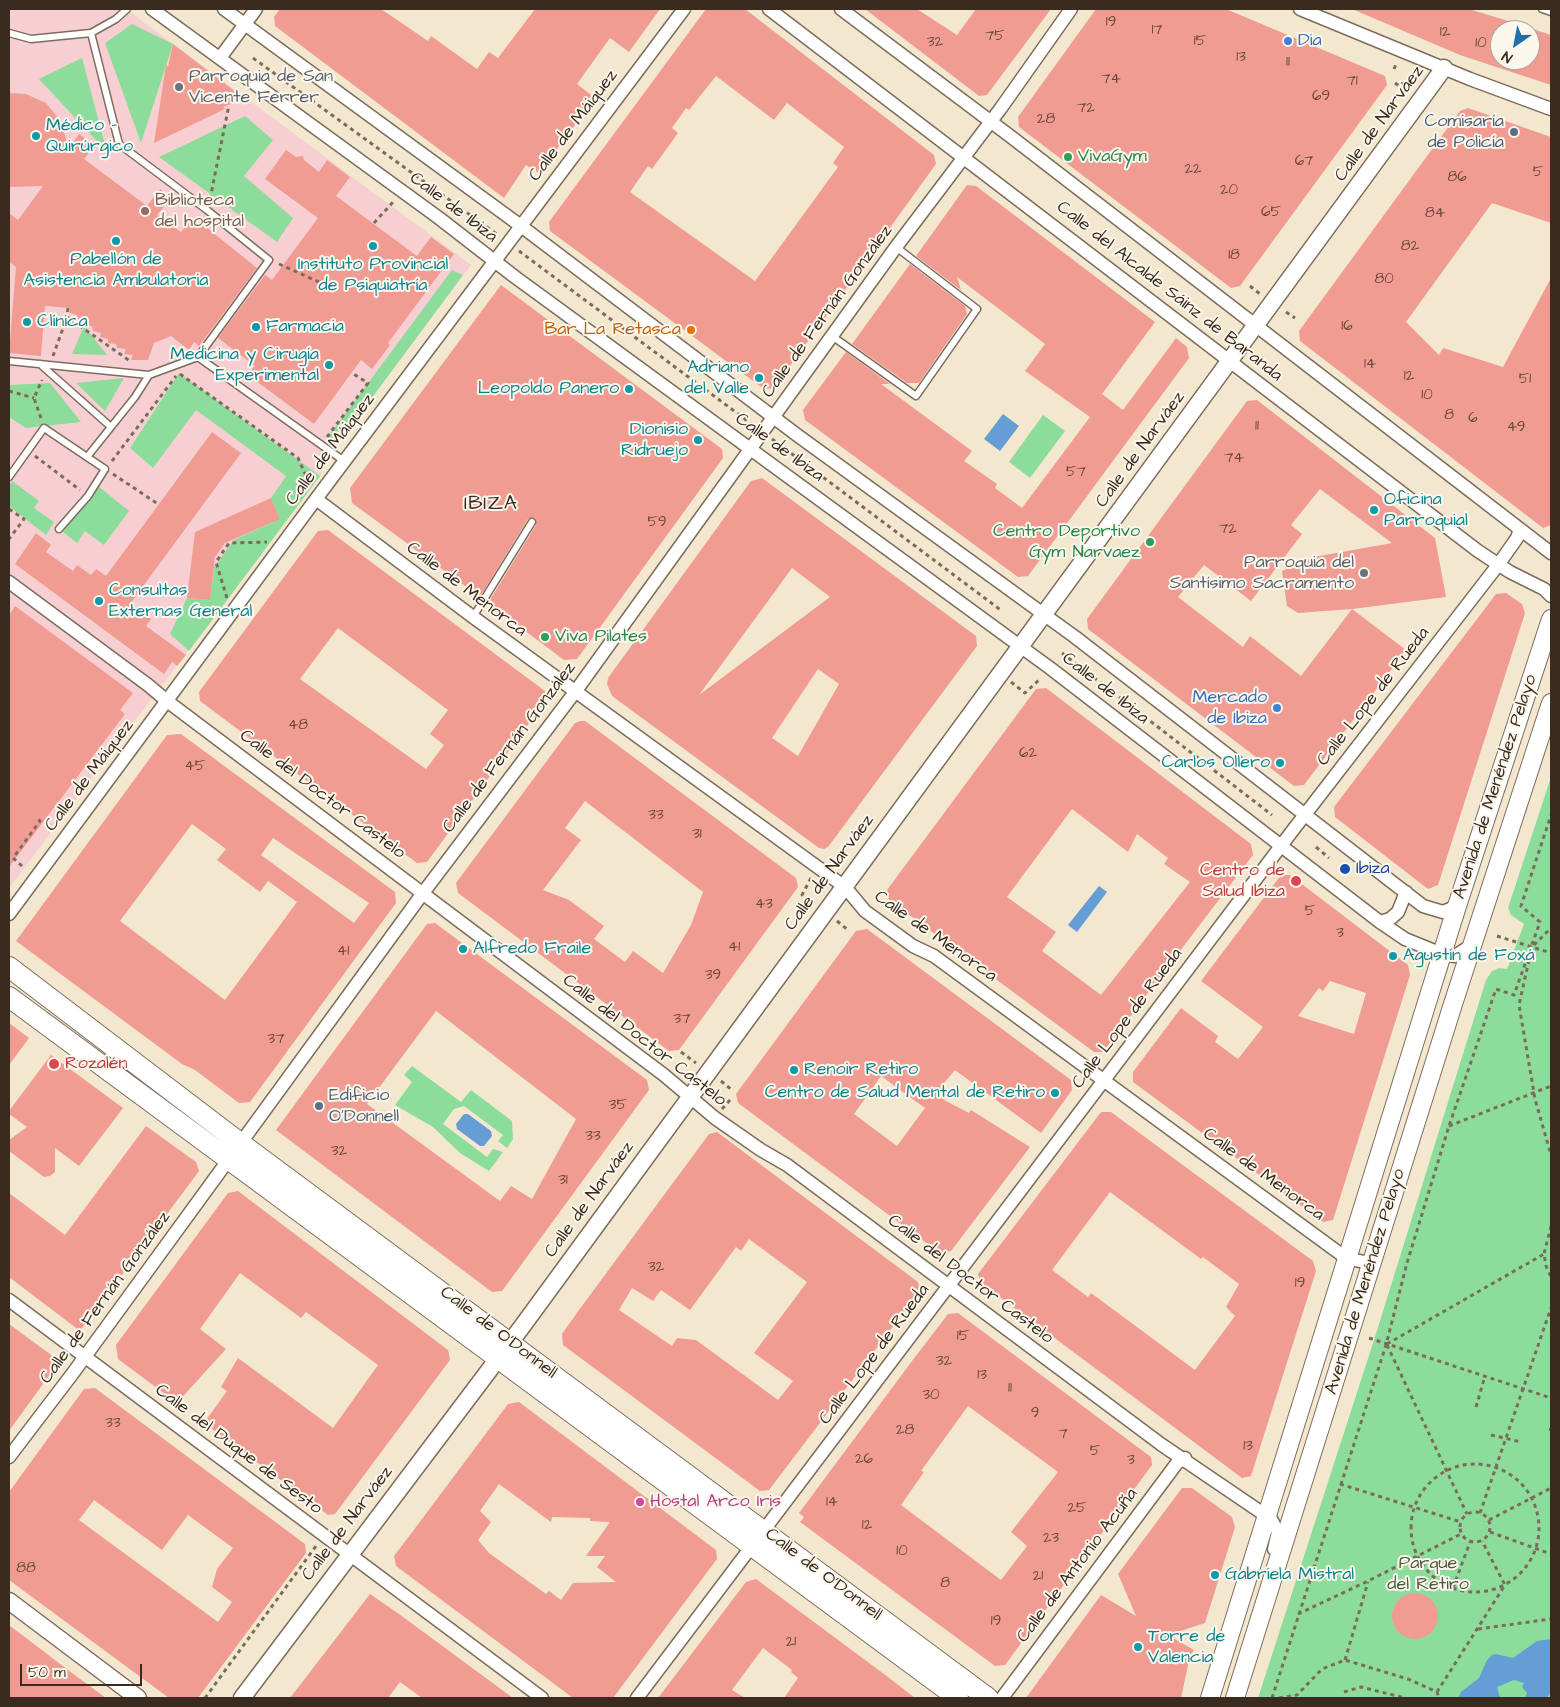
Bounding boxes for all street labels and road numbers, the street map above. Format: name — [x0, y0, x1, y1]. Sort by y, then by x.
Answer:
street label: Calle de Narváez — [1331, 62, 1429, 186]
street label: Calle de Máiquez — [525, 66, 623, 186]
street label: Calle de Ibiza — [405, 168, 501, 248]
street label: Calle del Alcalde Sáinz de Baranda — [1052, 197, 1286, 387]
street label: Calle de Fernán González — [758, 221, 898, 403]
street label: Calle de Narváez — [1092, 388, 1190, 512]
street label: Calle de Máiquez — [282, 390, 380, 510]
street label: Calle de Ibiza — [730, 409, 828, 487]
street label: Calle de Menorca — [402, 538, 530, 642]
street label: Calle Lope de Rueda — [1313, 623, 1435, 771]
street label: Calle de Ibiza — [1057, 648, 1153, 730]
street label: Calle de Fernán González — [439, 658, 581, 838]
street label: Avenida de Menéndez Pelayo — [1449, 672, 1543, 902]
street label: Calle de Máiquez — [41, 716, 139, 836]
street label: Calle del Doctor Castelo — [235, 726, 409, 864]
street label: Calle de Narváez — [781, 811, 879, 935]
street label: Calle de Menorca — [869, 887, 1001, 987]
street label: Calle Lope de Rueda — [1068, 944, 1188, 1094]
street label: Calle del Doctor Castelo — [558, 970, 730, 1112]
street label: Calle de Menorca — [1198, 1124, 1328, 1226]
street label: Calle de Narváez — [541, 1138, 639, 1262]
street label: Avenida de Menéndez Pelayo — [1321, 1167, 1411, 1397]
street label: Calle de Fernán González — [36, 1207, 176, 1389]
street label: Calle del Doctor Castelo — [883, 1211, 1057, 1349]
street label: Calle Lope de Rueda — [815, 1280, 935, 1430]
street label: Calle de O'Donnell — [435, 1282, 561, 1384]
street label: Calle del Duque de Sesto — [150, 1380, 326, 1520]
street label: Calle de Narváez — [298, 1462, 398, 1586]
street label: Calle de Antonio Acuña — [1013, 1484, 1143, 1648]
street label: Calle de O'Donnell — [760, 1524, 886, 1626]

